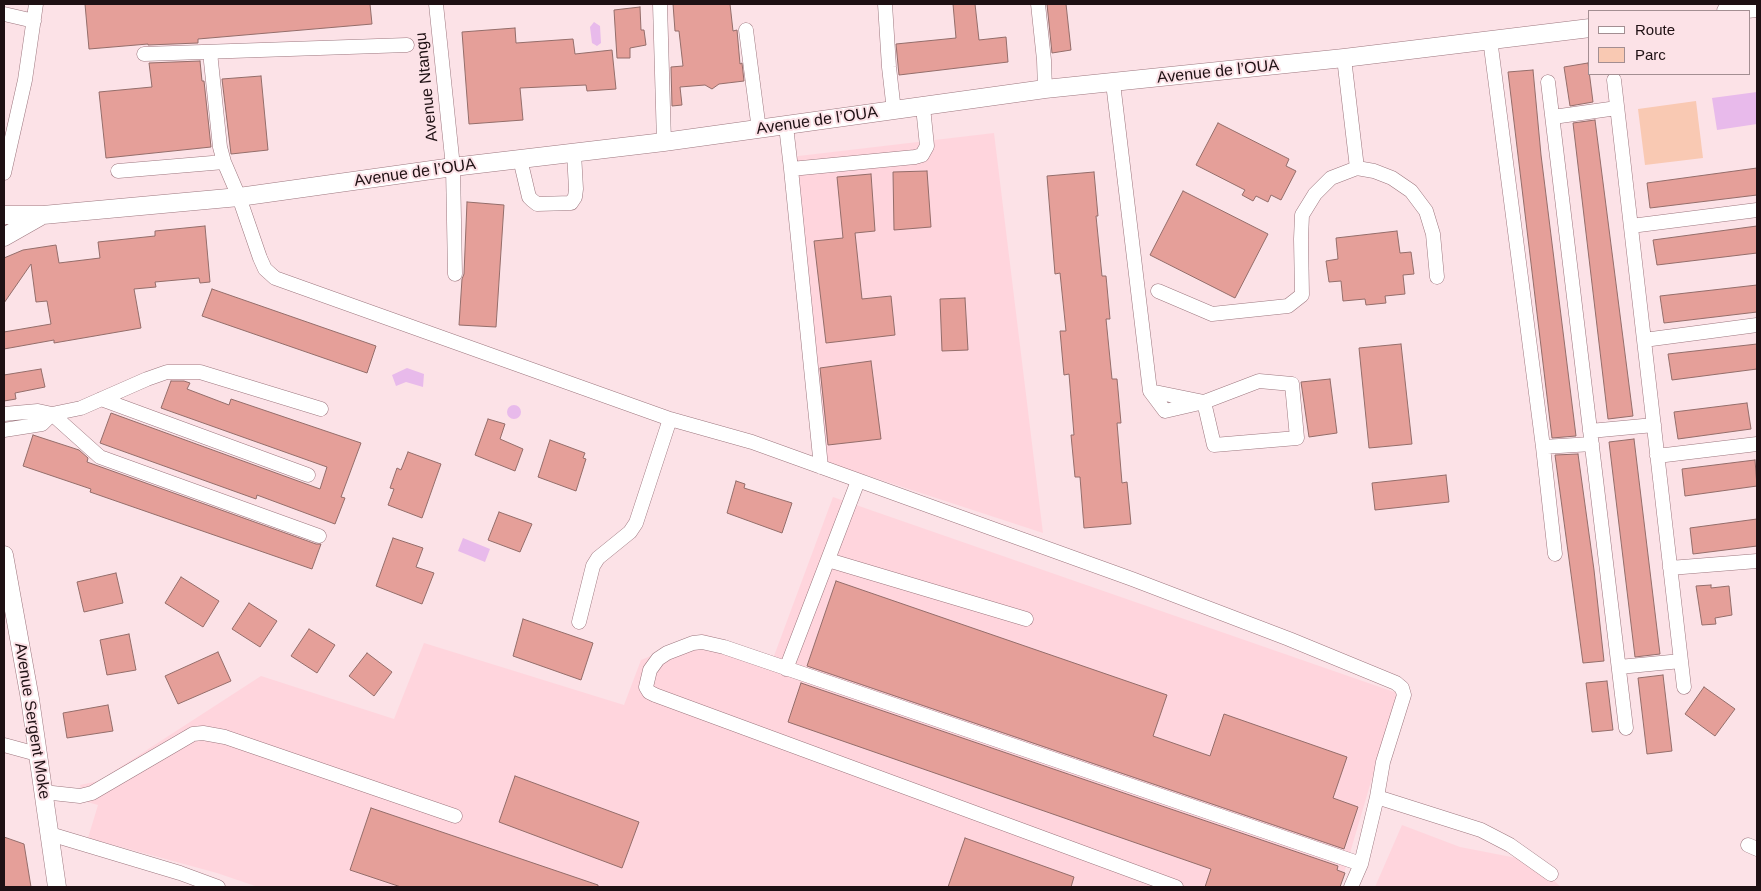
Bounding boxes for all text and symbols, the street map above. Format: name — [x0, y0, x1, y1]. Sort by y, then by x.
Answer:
legend — [1588, 10, 1751, 75]
text: Route — [1635, 21, 1675, 38]
street label: Avenue Ntangu — [412, 31, 442, 143]
text: Parc — [1635, 46, 1666, 63]
street label: Avenue de l’OUA — [1156, 56, 1280, 88]
street label: Avenue de l’OUA — [755, 103, 879, 139]
street label: Avenue de l’OUA — [353, 155, 477, 191]
street label: Avenue Sergent Moke — [10, 641, 54, 801]

